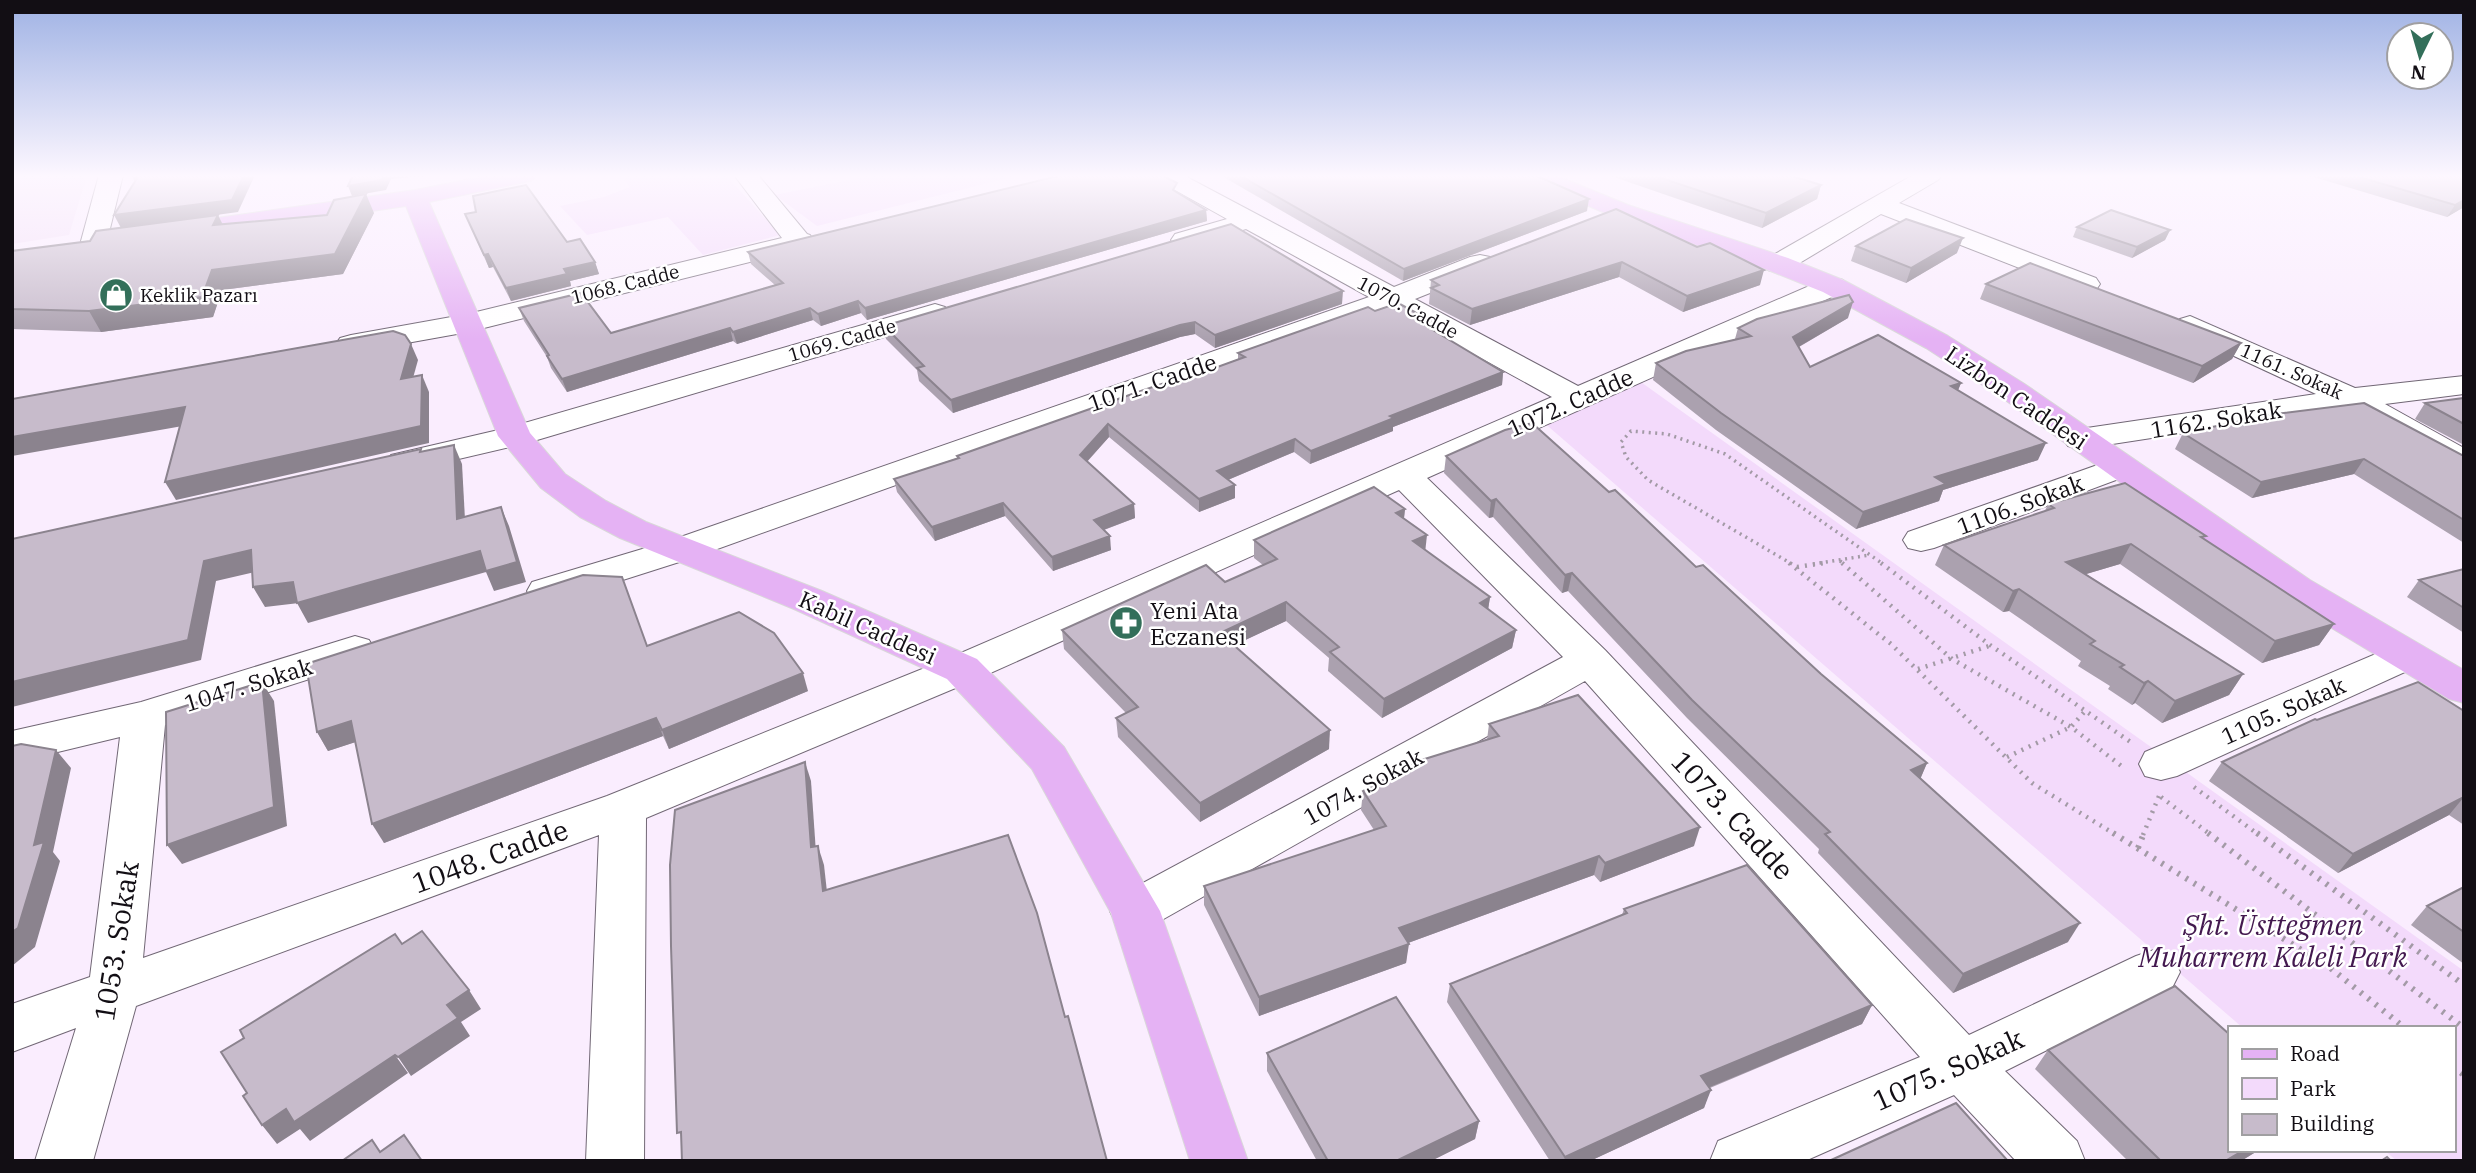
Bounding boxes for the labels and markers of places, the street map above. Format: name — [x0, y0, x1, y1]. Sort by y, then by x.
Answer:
shop icon: Keklik Pazarı — [97, 276, 135, 314]
place label: Keklik Pazarı — [140, 283, 258, 307]
place label: Yeni Ata Eczanesi — [1150, 595, 1246, 651]
pharmacy icon: Yeni Ata Eczanesi — [1107, 604, 1145, 642]

